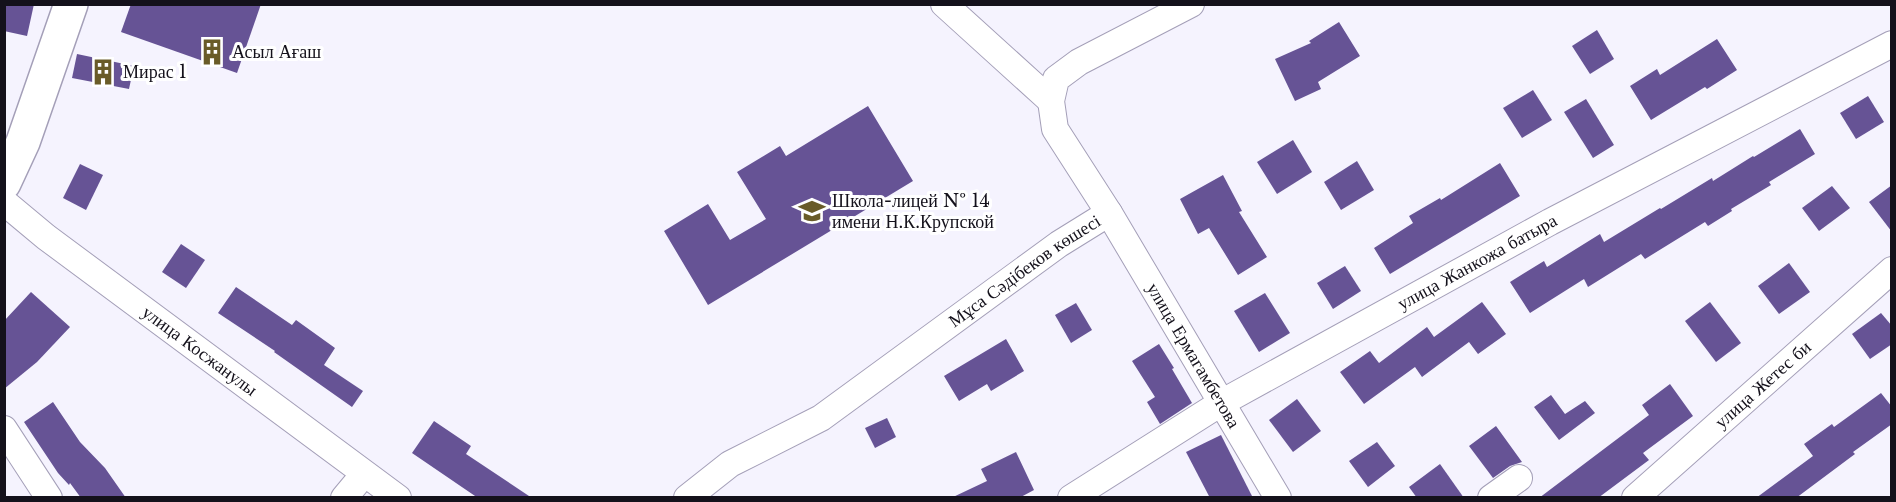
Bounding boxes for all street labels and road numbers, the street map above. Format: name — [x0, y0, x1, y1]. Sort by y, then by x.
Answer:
street label: улица Жанкожа батыра — [1394, 209, 1561, 315]
street label: Мұса Сәдібеков көшесі — [944, 210, 1105, 332]
street label: улица Ермагамбетова — [1142, 279, 1245, 432]
street label: улица Косжанулы — [138, 301, 262, 401]
street label: улица Жетес би — [1710, 336, 1816, 433]

